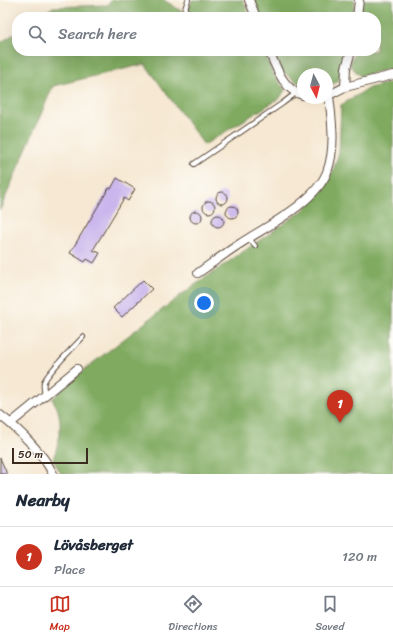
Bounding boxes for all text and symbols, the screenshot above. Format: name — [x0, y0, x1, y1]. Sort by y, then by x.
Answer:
search box — [12, 12, 381, 56]
text: Search here — [58, 21, 137, 47]
icon: search — [26, 23, 48, 45]
north arrow — [297, 68, 333, 104]
your location — [194, 293, 214, 313]
pin: 1 — [327, 390, 353, 423]
text: 50 m — [18, 445, 43, 464]
scale bar — [12, 446, 88, 465]
text: Nearby — [16, 485, 70, 515]
text: Lövåsberget — [54, 532, 133, 558]
text: 1 — [26, 545, 32, 568]
text: 120 m — [342, 545, 377, 568]
text: Place — [54, 558, 85, 581]
tab: Map — [49, 593, 71, 636]
tab: Directions — [168, 593, 218, 636]
tab: Saved — [315, 593, 344, 636]

